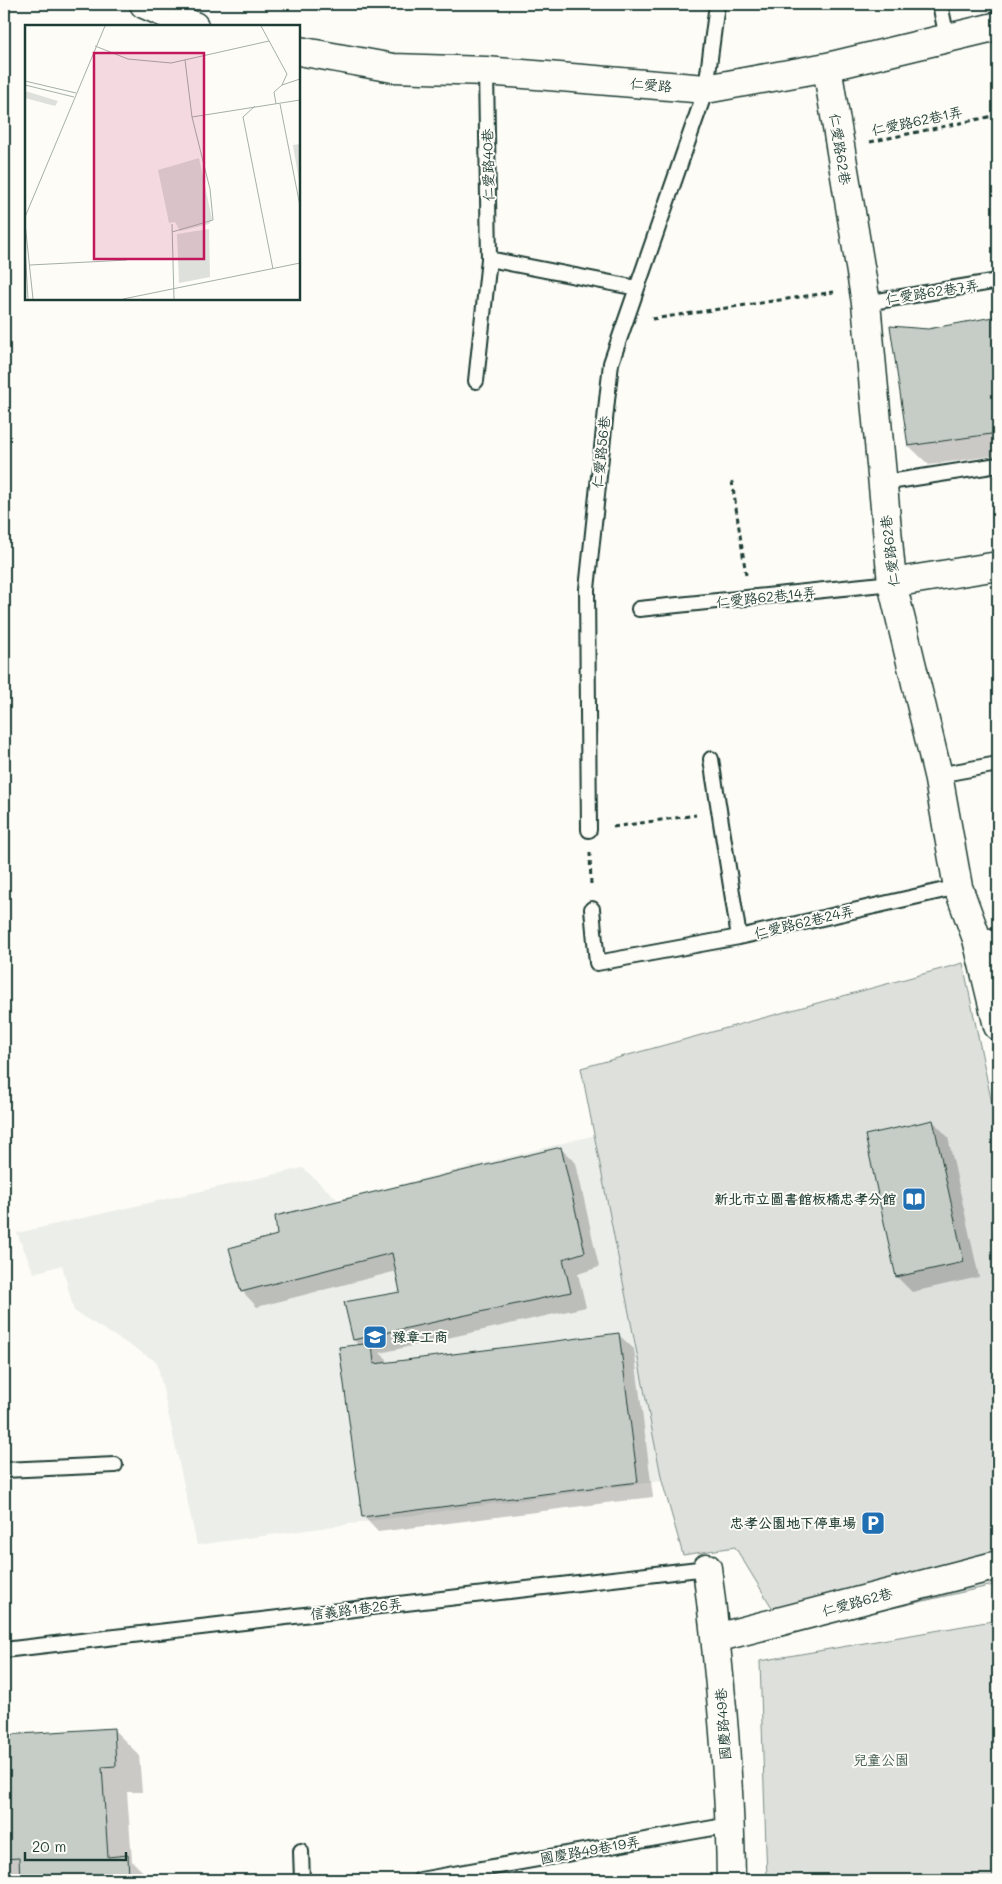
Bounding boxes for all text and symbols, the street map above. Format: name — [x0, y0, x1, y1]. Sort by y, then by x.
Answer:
inset map — [25, 25, 300, 300]
street label: 仁愛路 — [629, 73, 673, 96]
street label: 仁愛路62巷1弄 — [870, 102, 964, 139]
street label: 仁愛路62巷 — [825, 112, 856, 187]
street label: 仁愛路40巷 — [477, 127, 498, 202]
street label: 仁愛路62巷7弄 — [884, 275, 980, 308]
street label: 仁愛路56巷 — [587, 414, 614, 489]
street label: 仁愛路62巷 — [876, 513, 903, 588]
street label: 仁愛路62巷14弄 — [715, 582, 817, 611]
street label: 仁愛路62巷24弄 — [752, 901, 856, 942]
library icon: 新北市立圖書館板橋忠孝分館 — [901, 1186, 927, 1212]
place label: 新北市立圖書館板橋忠孝分館 — [714, 1189, 896, 1208]
school or university icon: 豫章工商 — [362, 1324, 388, 1350]
place label: 豫章工商 — [392, 1327, 448, 1346]
parking icon: 忠孝公園地下停車場 — [860, 1510, 886, 1536]
place label: 忠孝公園地下停車場 — [730, 1513, 856, 1532]
street label: 仁愛路62巷 — [820, 1583, 895, 1620]
street label: 信義路1巷26弄 — [309, 1593, 403, 1624]
street label: 國慶路49巷 — [710, 1686, 735, 1761]
park label: 兒童公園 — [853, 1750, 909, 1769]
scale bar — [25, 1829, 126, 1861]
street label: 國慶路49巷19弄 — [539, 1831, 641, 1868]
text: 20 m — [32, 1836, 66, 1856]

